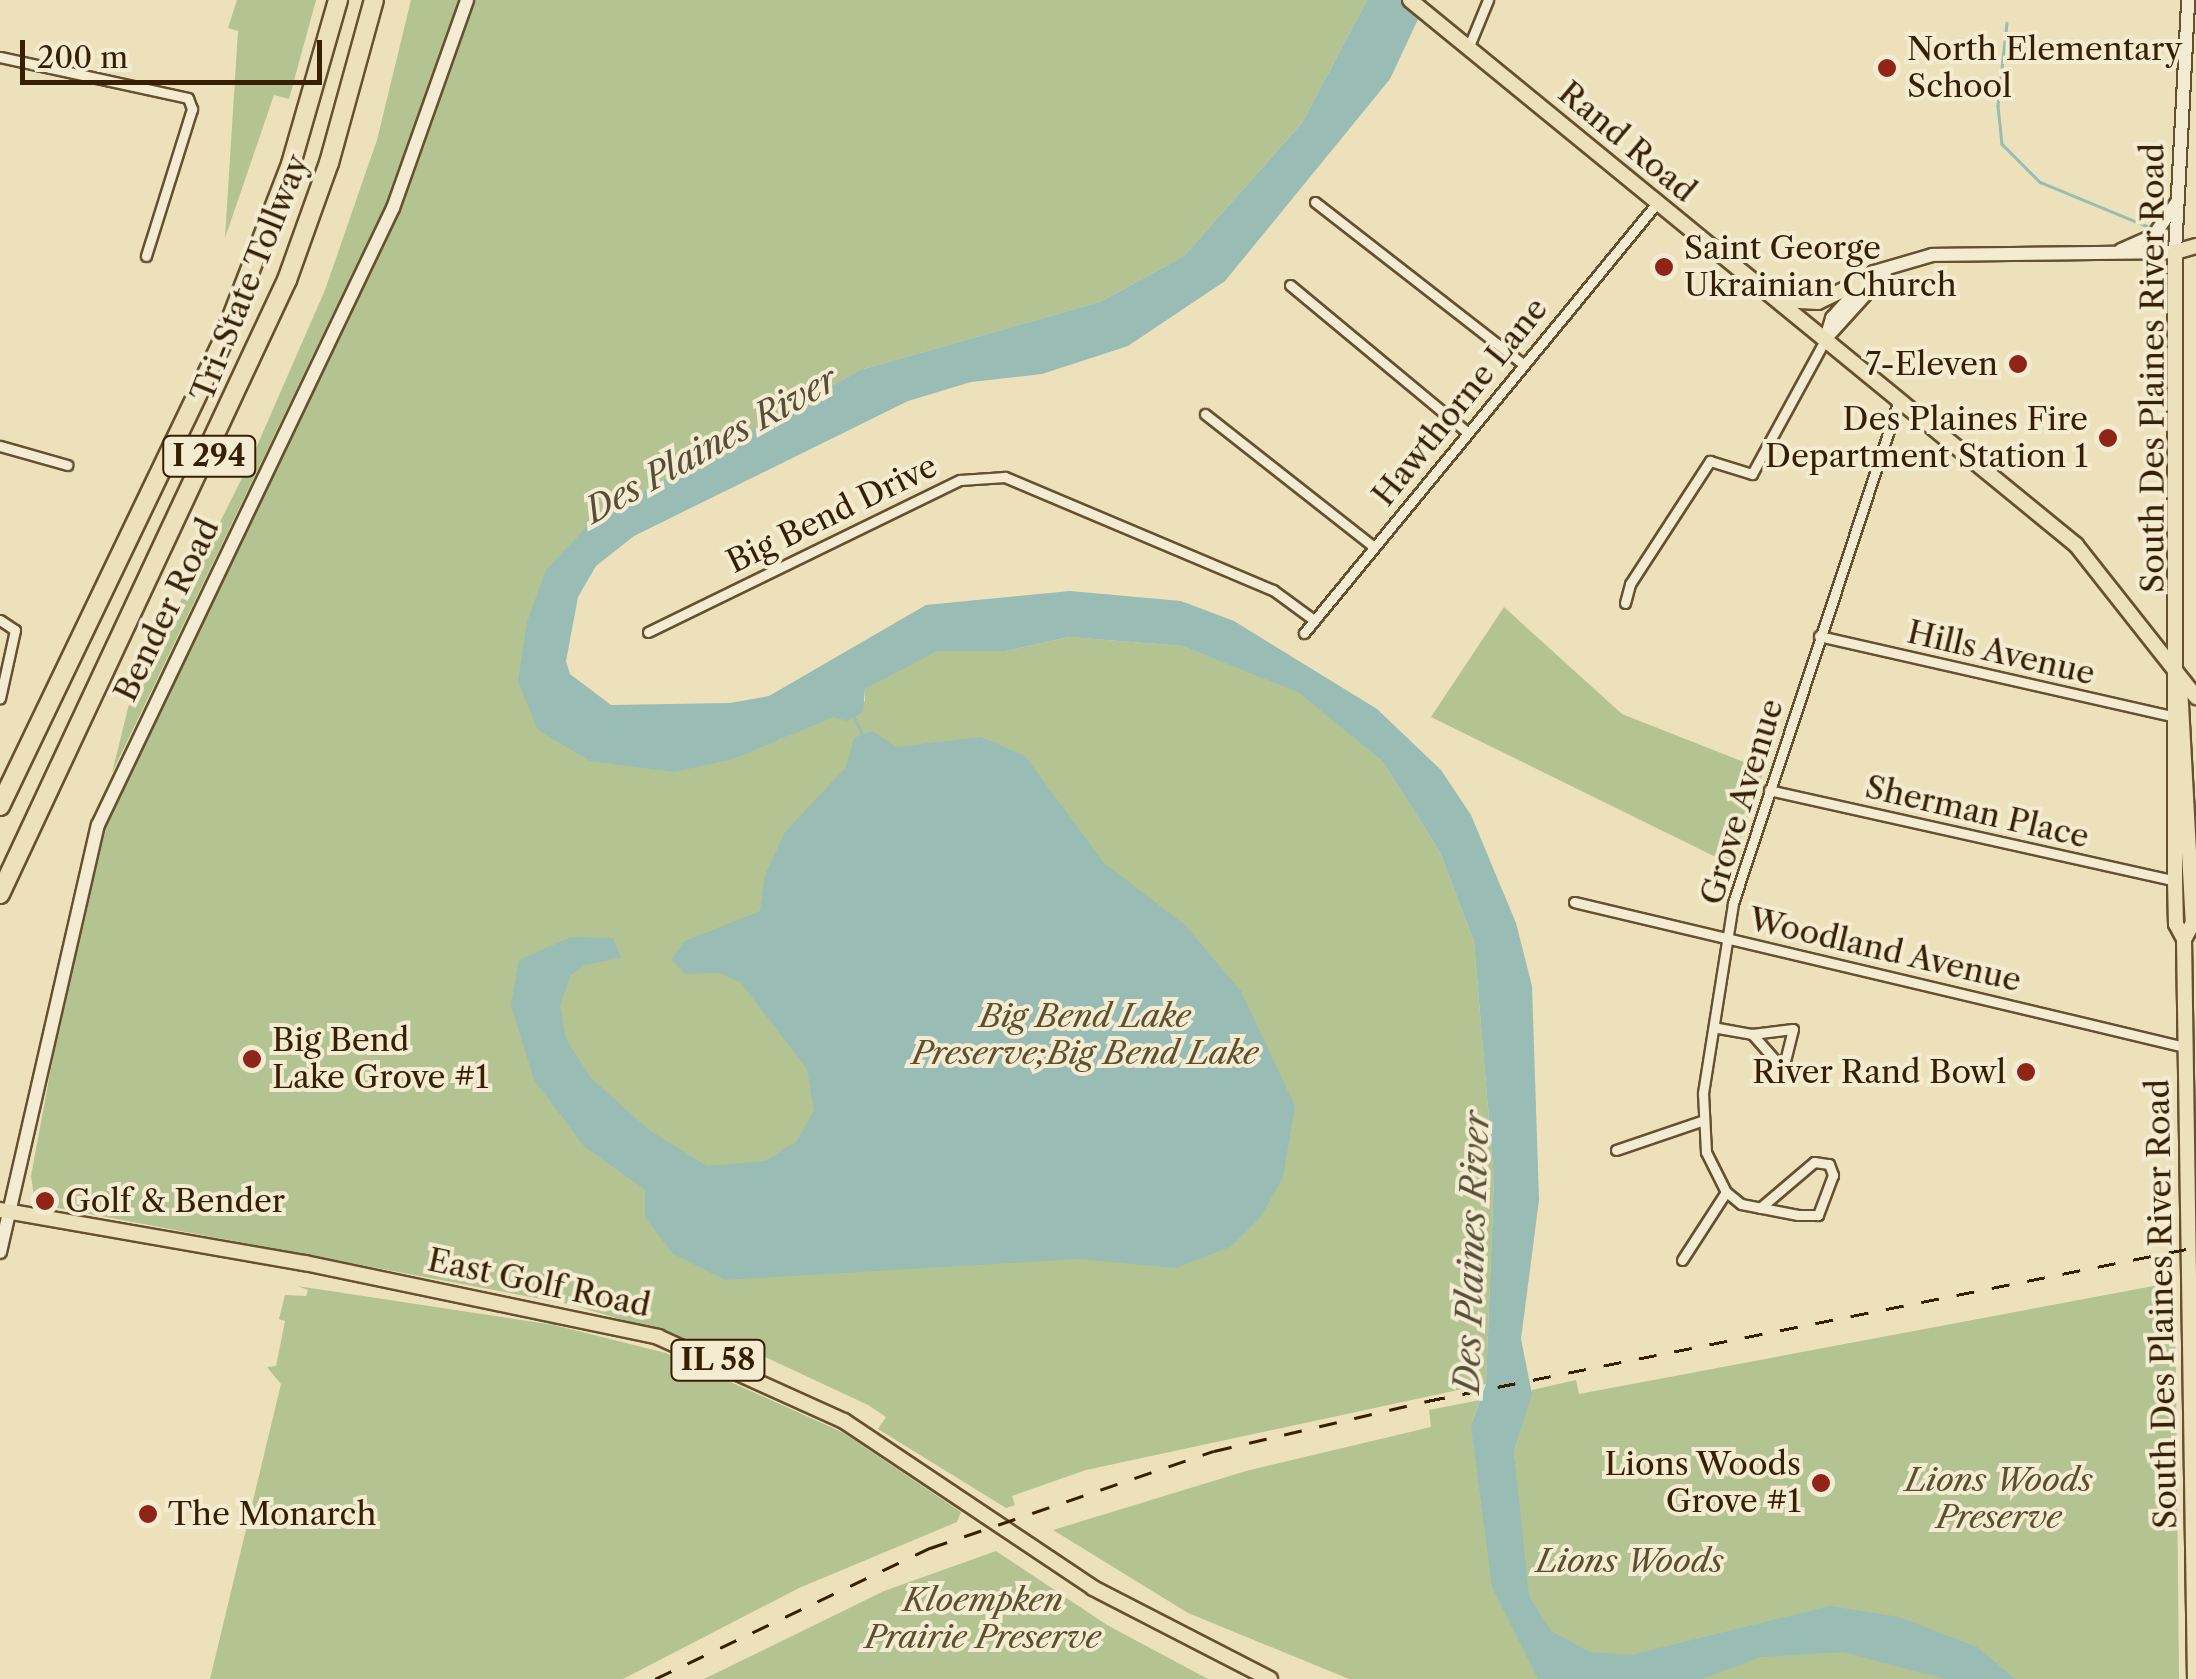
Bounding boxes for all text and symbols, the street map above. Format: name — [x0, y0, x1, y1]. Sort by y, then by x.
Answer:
scale bar — [25, 20, 328, 82]
place label: North Elementary School — [1907, 31, 2182, 106]
text: 200 m — [37, 39, 128, 76]
marker: North Elementary School — [1876, 57, 1898, 79]
street label: Rand Road — [1551, 73, 1703, 211]
street label: South Des Plaines River Road — [2134, 143, 2172, 593]
street label: Tri-State Tollway — [183, 149, 317, 407]
place label: Saint George Ukrainian Church — [1684, 230, 1957, 305]
marker: Saint George Ukrainian Church — [1653, 256, 1675, 278]
street label: Hawthorne Lane — [1364, 290, 1556, 514]
place label: 7-Eleven — [1865, 345, 1998, 383]
marker: 7-Eleven — [2007, 353, 2029, 375]
water label: Des Plaines River — [577, 358, 845, 532]
place label: Des Plaines Fire Department Station 1 — [1765, 401, 2088, 476]
marker: Des Plaines Fire Department Station 1 — [2097, 427, 2119, 449]
road number: I 294 — [162, 431, 256, 481]
street label: Big Bend Drive — [721, 447, 943, 581]
street label: Bender Road — [106, 512, 228, 708]
street label: Hills Avenue — [1903, 613, 2099, 693]
street label: Grove Avenue — [1692, 694, 1792, 910]
street label: Sherman Place — [1862, 768, 2092, 856]
street label: Woodland Avenue — [1745, 900, 2025, 1000]
park label: Big Bend Lake Preserve;Big Bend Lake — [912, 998, 1258, 1073]
place label: Big Bend Lake Grove #1 — [272, 1022, 489, 1097]
marker: Big Bend Lake Grove #1 — [241, 1048, 263, 1070]
place label: River Rand Bowl — [1752, 1053, 2006, 1091]
marker: River Rand Bowl — [2015, 1061, 2037, 1083]
street label: South Des Plaines River Road — [2139, 1078, 2185, 1530]
water label: Des Plaines River — [1446, 1110, 1498, 1394]
place label: Golf & Bender — [65, 1182, 285, 1220]
marker: Golf & Bender — [34, 1190, 56, 1212]
street label: East Golf Road — [424, 1241, 654, 1325]
road number: IL 58 — [668, 1335, 768, 1385]
place label: Lions Woods Grove #1 — [1603, 1446, 1801, 1521]
park label: Lions Woods Preserve — [1905, 1462, 2093, 1537]
marker: Lions Woods Grove #1 — [1810, 1472, 1832, 1494]
place label: The Monarch — [168, 1495, 376, 1533]
marker: The Monarch — [137, 1503, 159, 1525]
park label: Lions Woods — [1536, 1542, 1724, 1580]
park label: Kloempken Prairie Preserve — [865, 1582, 1101, 1657]

